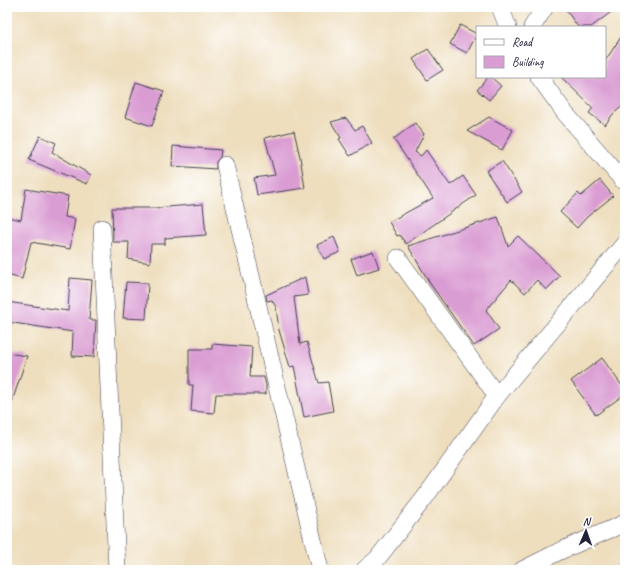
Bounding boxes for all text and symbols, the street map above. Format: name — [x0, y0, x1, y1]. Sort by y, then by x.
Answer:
legend — [476, 26, 606, 78]
text: Road — [512, 34, 534, 50]
text: Building — [512, 54, 544, 70]
north arrow — [566, 511, 606, 551]
text: N — [583, 514, 592, 528]

